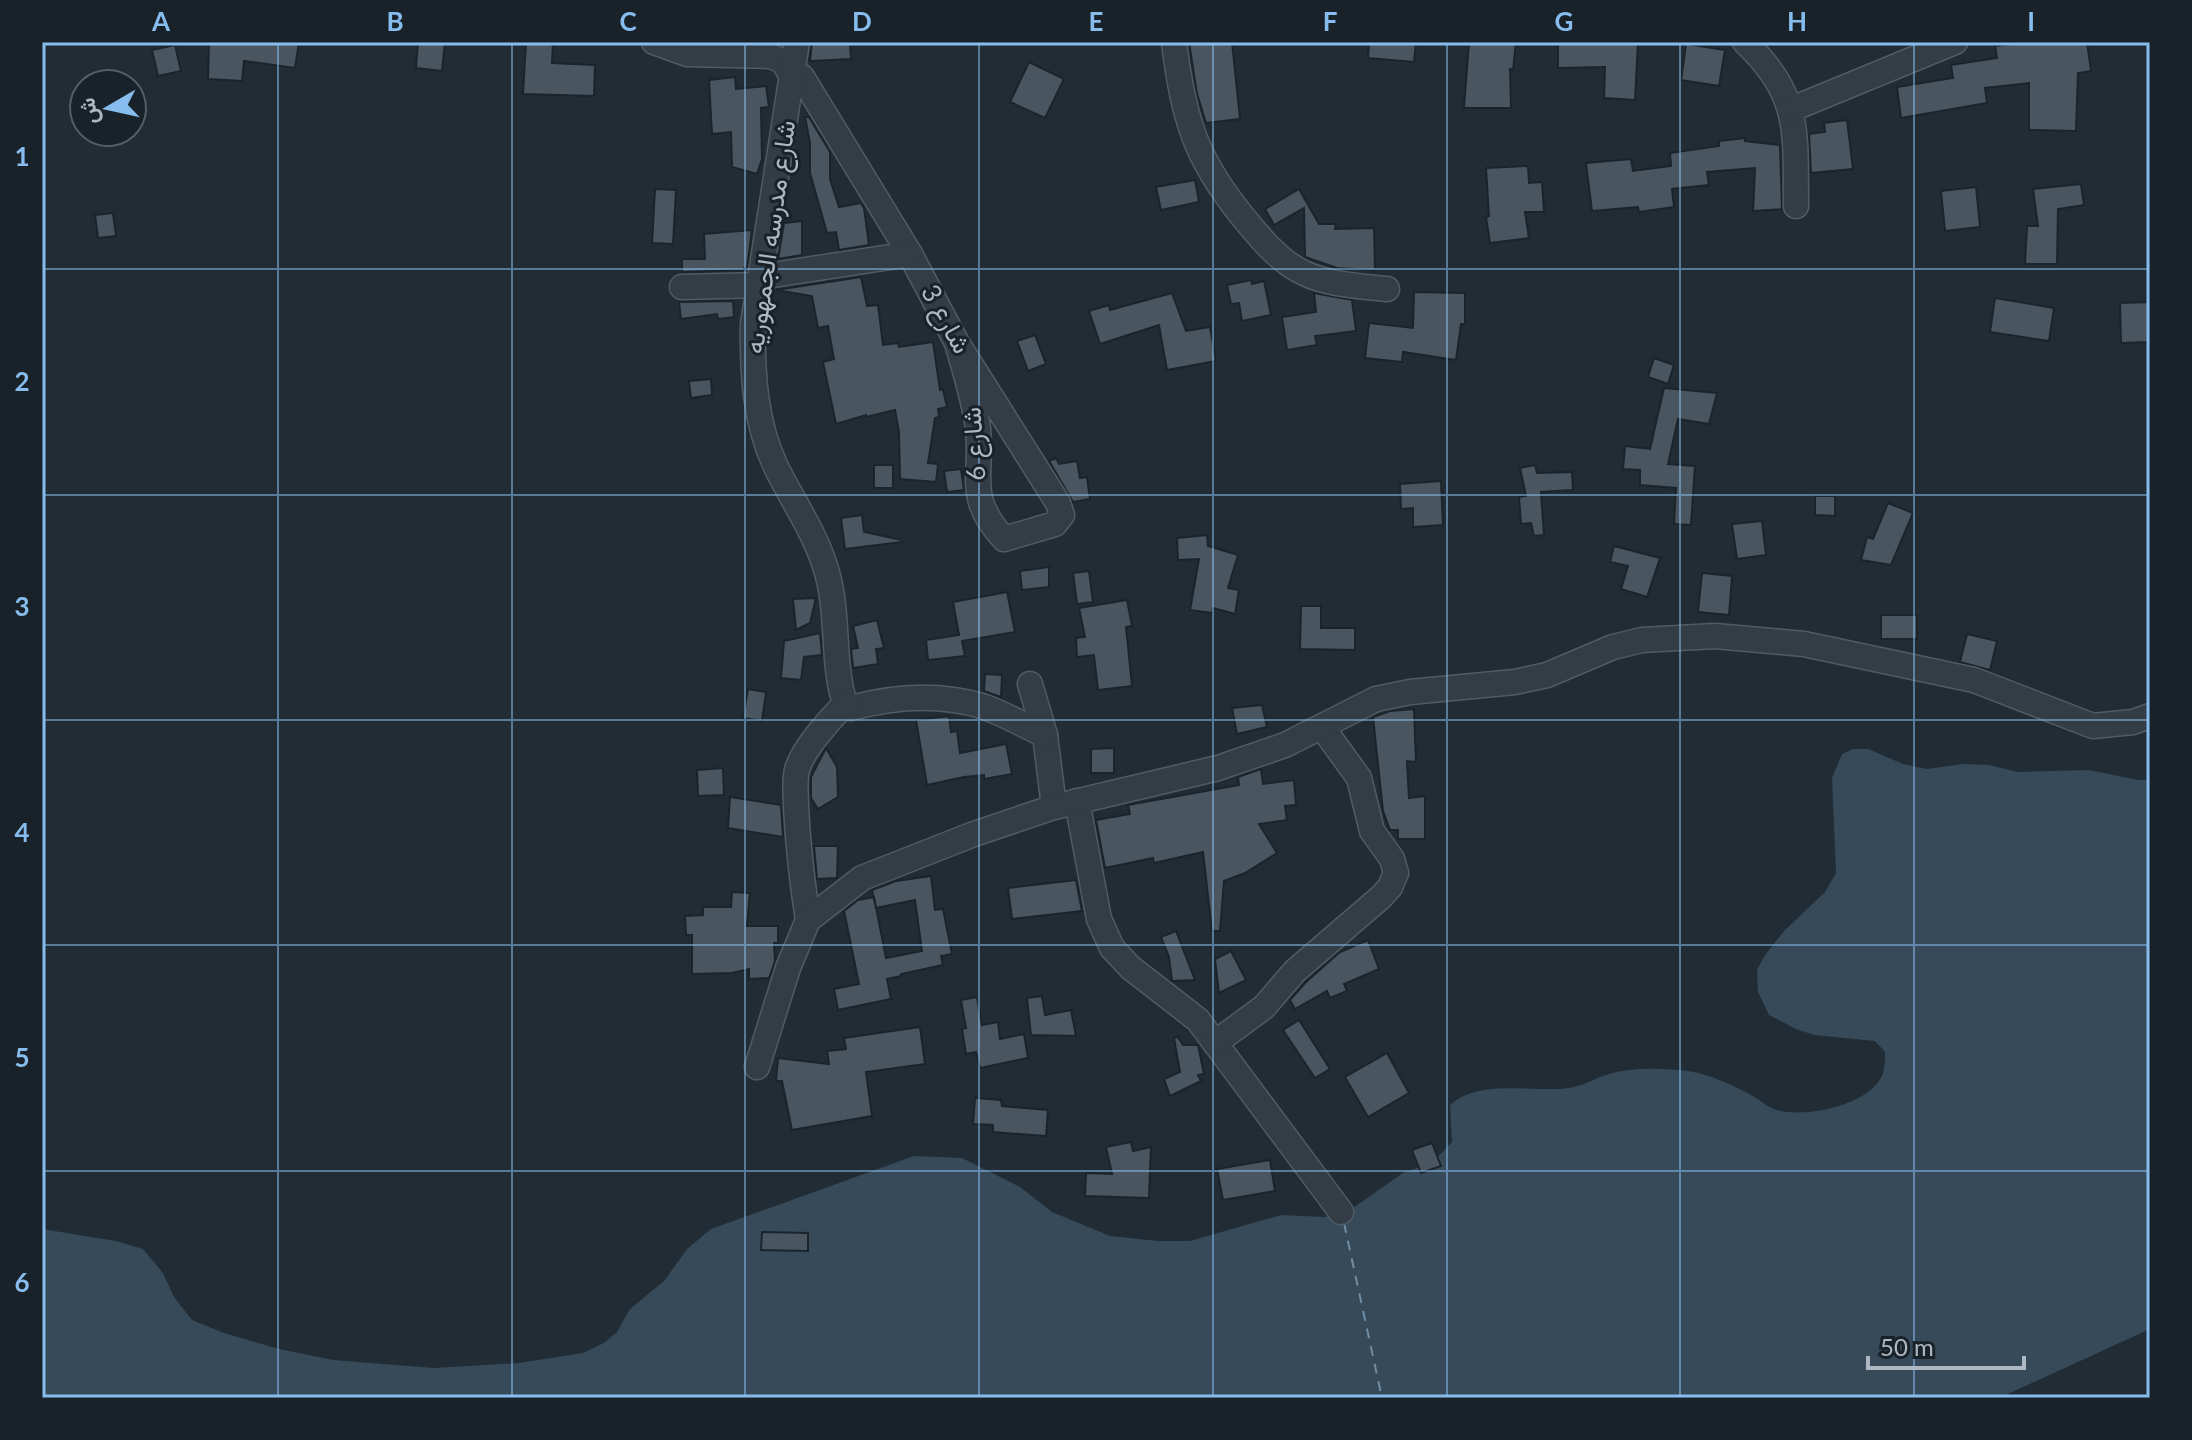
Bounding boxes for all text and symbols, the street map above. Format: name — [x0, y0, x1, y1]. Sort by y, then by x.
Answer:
text: A — [151, 5, 171, 37]
text: B — [386, 5, 404, 37]
text: C — [619, 5, 637, 37]
text: D — [852, 5, 872, 37]
text: E — [1089, 5, 1103, 37]
text: F — [1323, 5, 1337, 37]
text: G — [1555, 5, 1573, 37]
text: H — [1787, 5, 1807, 37]
text: I — [2027, 5, 2035, 37]
north arrow — [68, 68, 148, 148]
text: ش — [72, 96, 104, 126]
street label: شارع مدرسه الجمهوريه — [737, 118, 804, 356]
text: 1 — [14, 140, 30, 172]
street label: شارع 3 — [912, 278, 979, 360]
text: 2 — [14, 365, 30, 397]
street label: شارع 6 — [954, 406, 995, 482]
text: 3 — [14, 590, 30, 622]
text: 4 — [14, 816, 30, 848]
text: 5 — [14, 1041, 30, 1073]
text: 6 — [14, 1266, 30, 1298]
scale bar — [1868, 1320, 2024, 1370]
text: 50 m — [1880, 1332, 1934, 1361]

